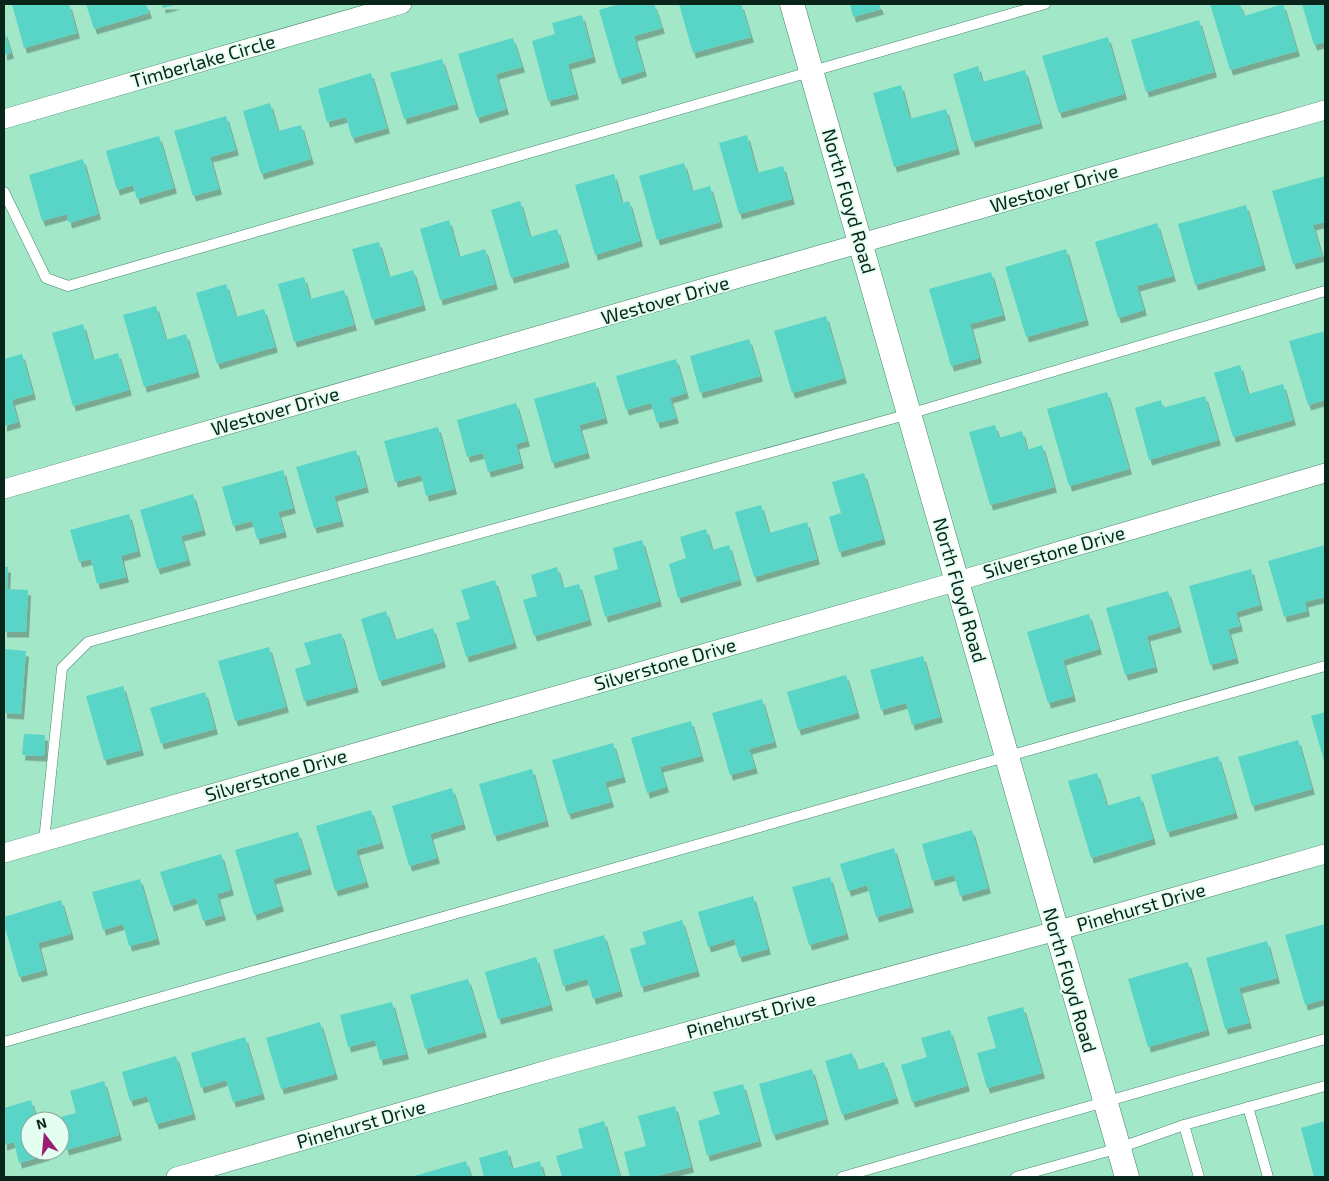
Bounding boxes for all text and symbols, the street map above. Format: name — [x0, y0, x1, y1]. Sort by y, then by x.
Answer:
street label: Timberlake Circle — [128, 29, 278, 92]
street label: North Floyd Road — [818, 126, 881, 276]
street label: Westover Drive — [987, 158, 1121, 217]
street label: Westover Drive — [598, 270, 732, 329]
street label: Westover Drive — [208, 381, 342, 440]
street label: North Floyd Road — [929, 515, 992, 665]
street label: Silverstone Drive — [980, 520, 1128, 583]
street label: Silverstone Drive — [591, 632, 739, 695]
street label: Silverstone Drive — [202, 743, 350, 806]
street label: Pinehurst Drive — [1074, 877, 1208, 936]
street label: North Floyd Road — [1039, 905, 1102, 1055]
street label: Pinehurst Drive — [684, 986, 818, 1043]
street label: Pinehurst Drive — [294, 1094, 428, 1153]
north arrow — [20, 1111, 70, 1161]
text: N — [34, 1113, 48, 1133]

